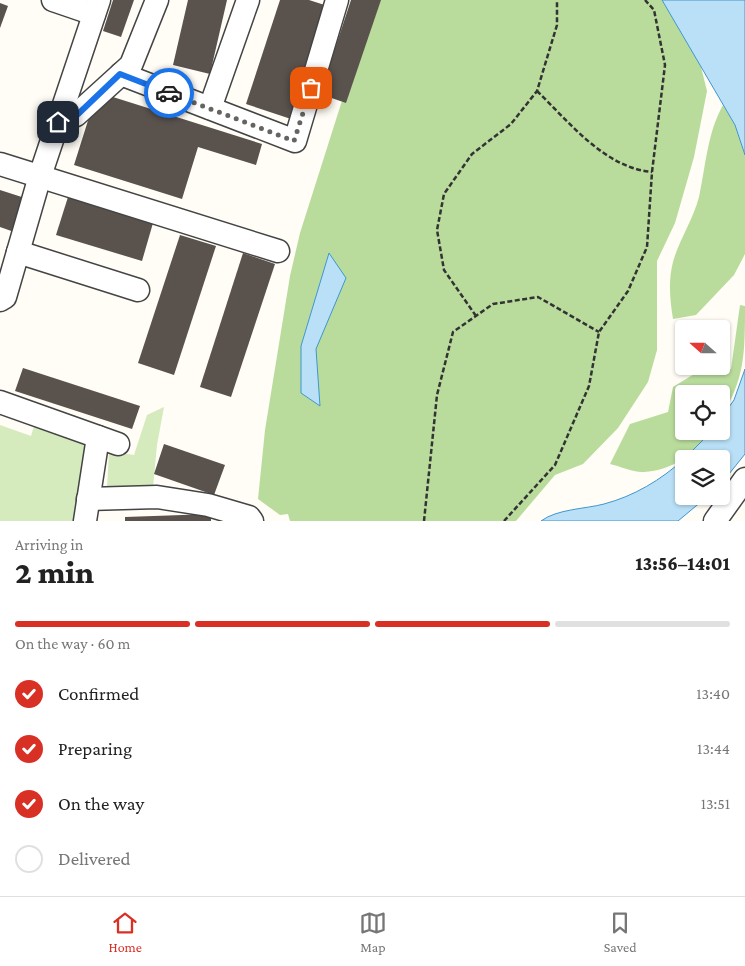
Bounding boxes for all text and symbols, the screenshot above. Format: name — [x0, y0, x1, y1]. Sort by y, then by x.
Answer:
pin — [290, 67, 332, 109]
courier — [144, 68, 194, 118]
icon: bag — [297, 74, 325, 102]
icon: car — [155, 79, 183, 107]
pin — [37, 101, 79, 143]
icon: home — [44, 108, 72, 136]
north arrow — [675, 320, 730, 375]
map controls — [675, 320, 730, 505]
button: locate — [675, 385, 730, 440]
button: layers — [675, 450, 730, 505]
text: Arriving in — [15, 536, 83, 553]
text: 13:56–14:01 — [635, 553, 730, 574]
text: 2 min — [15, 554, 94, 590]
text: On the way · 60 m — [15, 635, 130, 652]
icon: check — [15, 680, 43, 708]
text: Confirmed — [58, 683, 139, 704]
text: 13:40 — [696, 685, 730, 702]
icon: check — [15, 735, 43, 763]
text: Preparing — [58, 738, 132, 759]
text: 13:44 — [697, 740, 730, 757]
icon: check — [15, 790, 43, 818]
text: On the way — [58, 793, 144, 814]
text: 13:51 — [701, 795, 730, 812]
text: Delivered — [58, 848, 131, 869]
tab: Home — [108, 909, 142, 955]
tab: Map — [359, 909, 387, 955]
tab: Saved — [604, 909, 637, 955]

